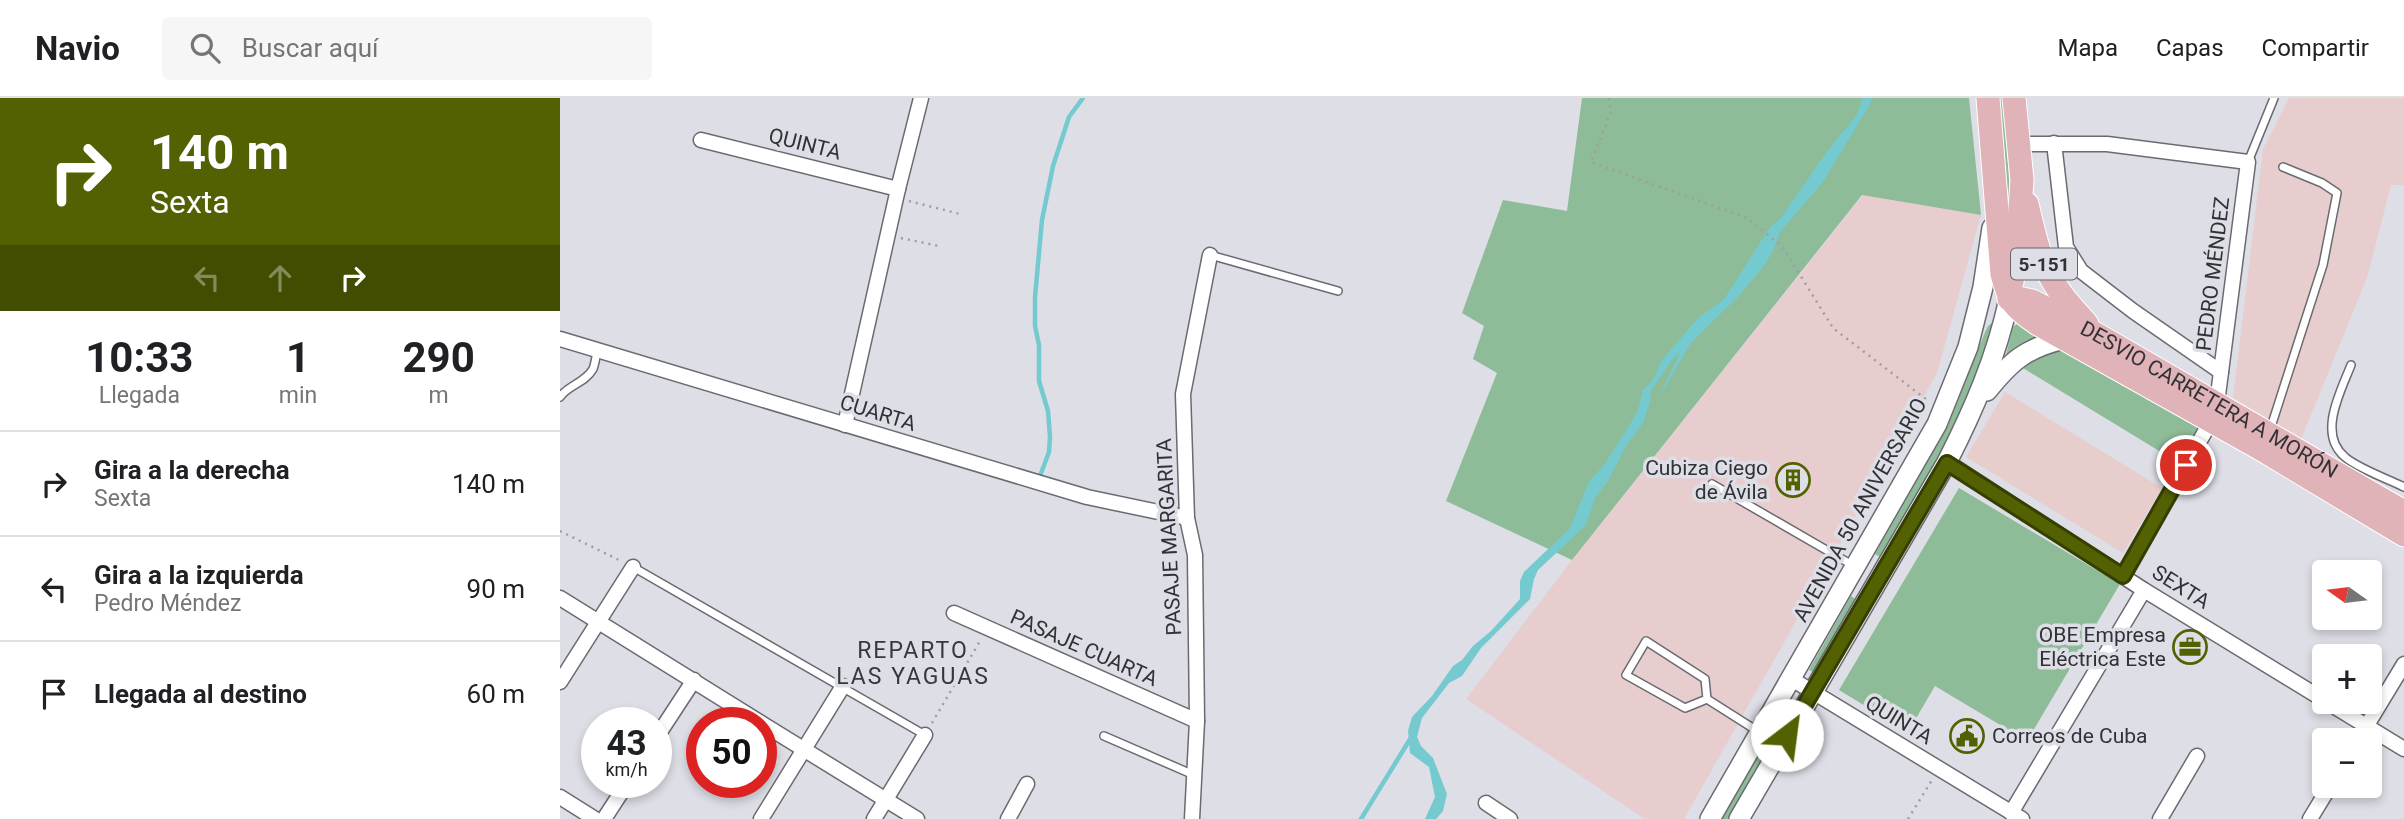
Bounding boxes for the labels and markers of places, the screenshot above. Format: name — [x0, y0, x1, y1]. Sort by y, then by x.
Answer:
pin — [2156, 435, 2216, 495]
place label: Cubiza Ciego de Ávila — [1645, 456, 1768, 504]
building icon: Cubiza Ciego de Ávila — [1774, 461, 1812, 499]
place label: OBE Empresa Eléctrica Este — [2039, 623, 2166, 671]
office icon: OBE Empresa Eléctrica Este — [2171, 628, 2209, 666]
public building icon: Correos de Cuba — [1948, 717, 1986, 755]
place label: Correos de Cuba — [1992, 724, 2148, 748]

